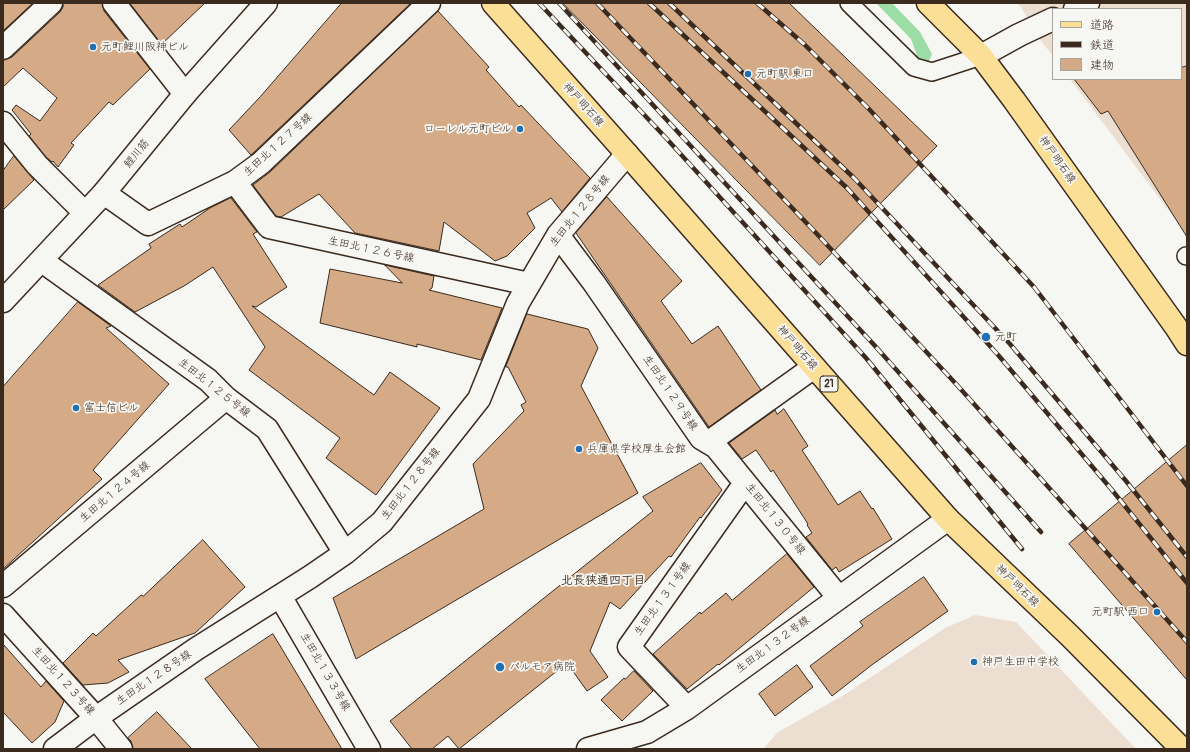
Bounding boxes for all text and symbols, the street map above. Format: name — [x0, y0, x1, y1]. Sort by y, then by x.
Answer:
legend — [1052, 8, 1182, 80]
text: 道路 — [1090, 18, 1114, 33]
text: 鉄道 — [1090, 38, 1114, 53]
place label: 元町鯉川阪神ビル — [101, 40, 189, 54]
marker: 元町鯉川阪神ビル — [88, 42, 98, 52]
text: 建物 — [1090, 58, 1114, 73]
place label: 元町駅 東口 — [756, 67, 813, 81]
marker: 元町駅 東口 — [743, 69, 753, 79]
street label: 神戸明石線 — [560, 80, 606, 130]
street label: 生田北１２７号線 — [241, 111, 315, 179]
place label: ローレル元町ビル — [424, 122, 512, 136]
marker: ローレル元町ビル — [515, 124, 525, 134]
street label: 神戸明石線 — [1036, 134, 1078, 186]
street label: 鯉川筋 — [121, 137, 153, 171]
street label: 生田北１２８号線 — [547, 173, 613, 249]
street label: 生田北１２６号線 — [327, 234, 415, 266]
street label: 神戸明石線 — [774, 323, 820, 373]
place label: 元町 — [995, 330, 1017, 344]
marker: 元町 — [980, 331, 992, 343]
street label: 生田北１２９号線 — [640, 353, 700, 433]
street label: 生田北１２５号線 — [175, 356, 253, 420]
road number: 21 — [820, 376, 838, 392]
place label: 富士信ビル — [84, 401, 139, 415]
marker: 富士信ビル — [71, 403, 81, 413]
place label: 兵庫県学校厚生会館 — [587, 442, 686, 456]
marker: 兵庫県学校厚生会館 — [574, 444, 584, 454]
street label: 生田北１２８号線 — [379, 445, 443, 523]
street label: 生田北１２４号線 — [77, 459, 153, 525]
street label: 生田北１３０号線 — [742, 481, 808, 557]
street label: 生田北１３１号線 — [632, 560, 694, 638]
street label: 神戸明石線 — [993, 562, 1041, 610]
district label: 北長狭通四丁目 — [561, 574, 645, 588]
place label: 元町駅 西口 — [1092, 605, 1149, 619]
marker: 元町駅 西口 — [1152, 607, 1162, 617]
street label: 生田北１３２号線 — [734, 614, 812, 676]
street label: 生田北１３３号線 — [297, 631, 353, 713]
street label: 生田北１２３号線 — [29, 644, 97, 718]
street label: 生田北１２８号線 — [114, 648, 194, 708]
place label: 神戸生田中学校 — [982, 655, 1059, 669]
marker: 神戸生田中学校 — [969, 657, 979, 667]
place label: パルモア病院 — [509, 660, 575, 674]
marker: パルモア病院 — [494, 661, 506, 673]

